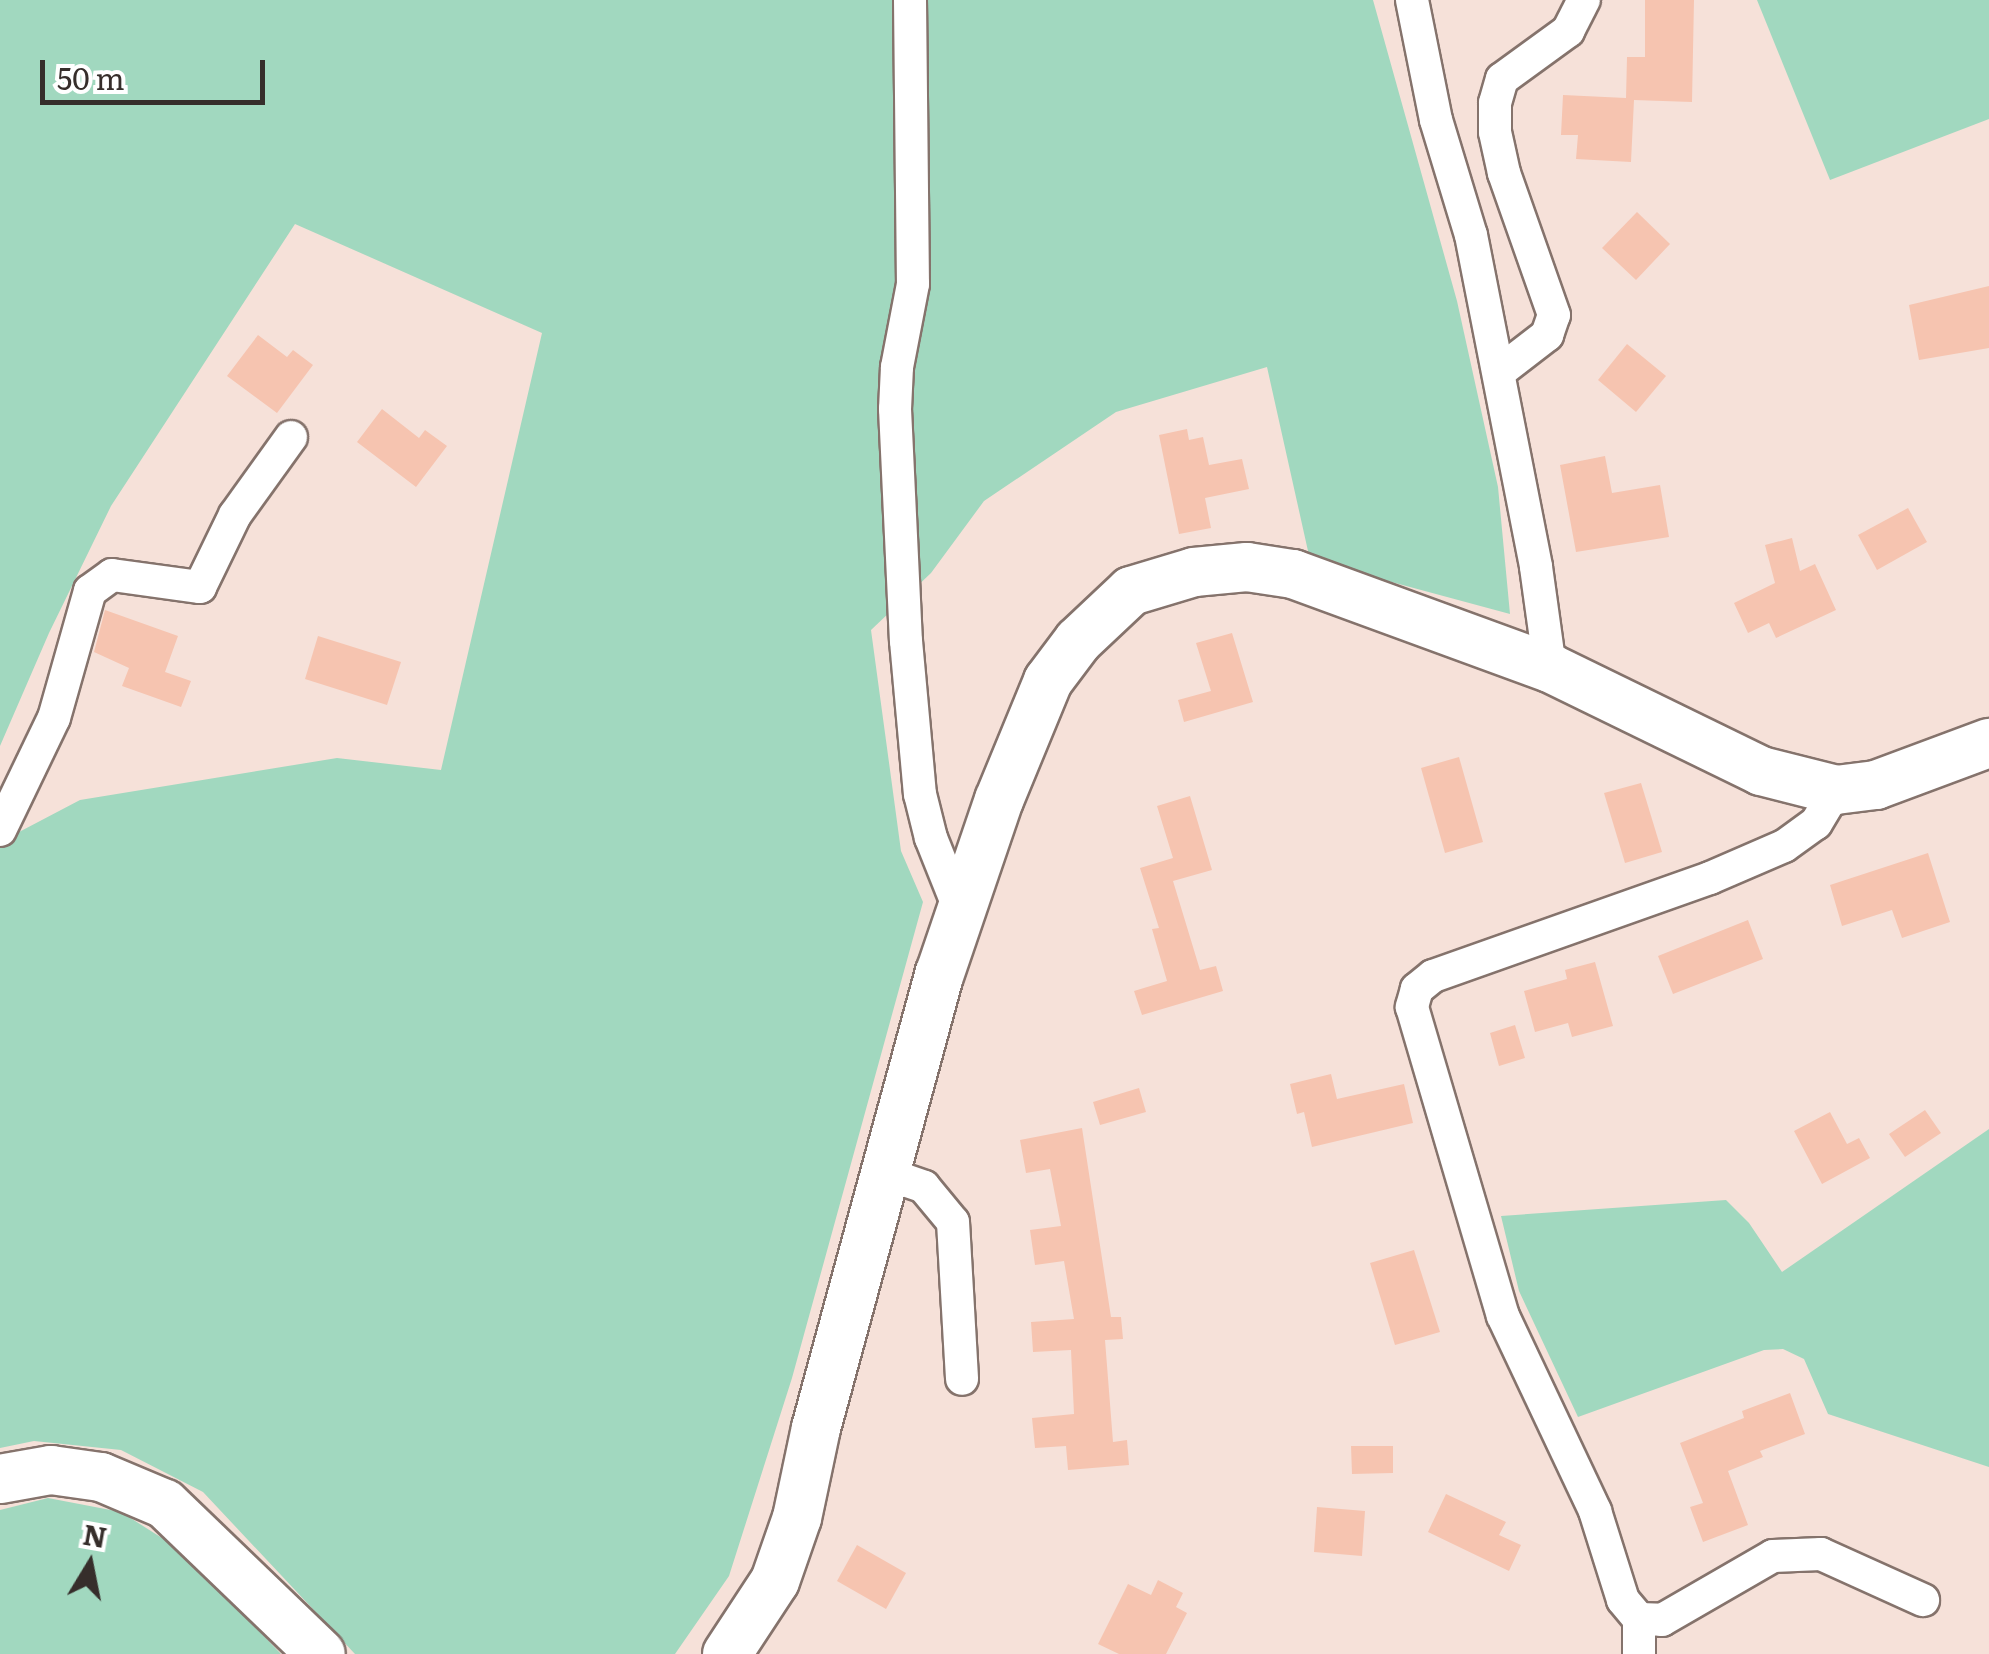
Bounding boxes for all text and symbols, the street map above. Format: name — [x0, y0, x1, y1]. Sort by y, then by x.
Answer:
scale bar — [45, 40, 270, 102]
text: 50 m — [57, 55, 125, 99]
text: N — [80, 1512, 110, 1557]
north arrow — [40, 1514, 140, 1614]

